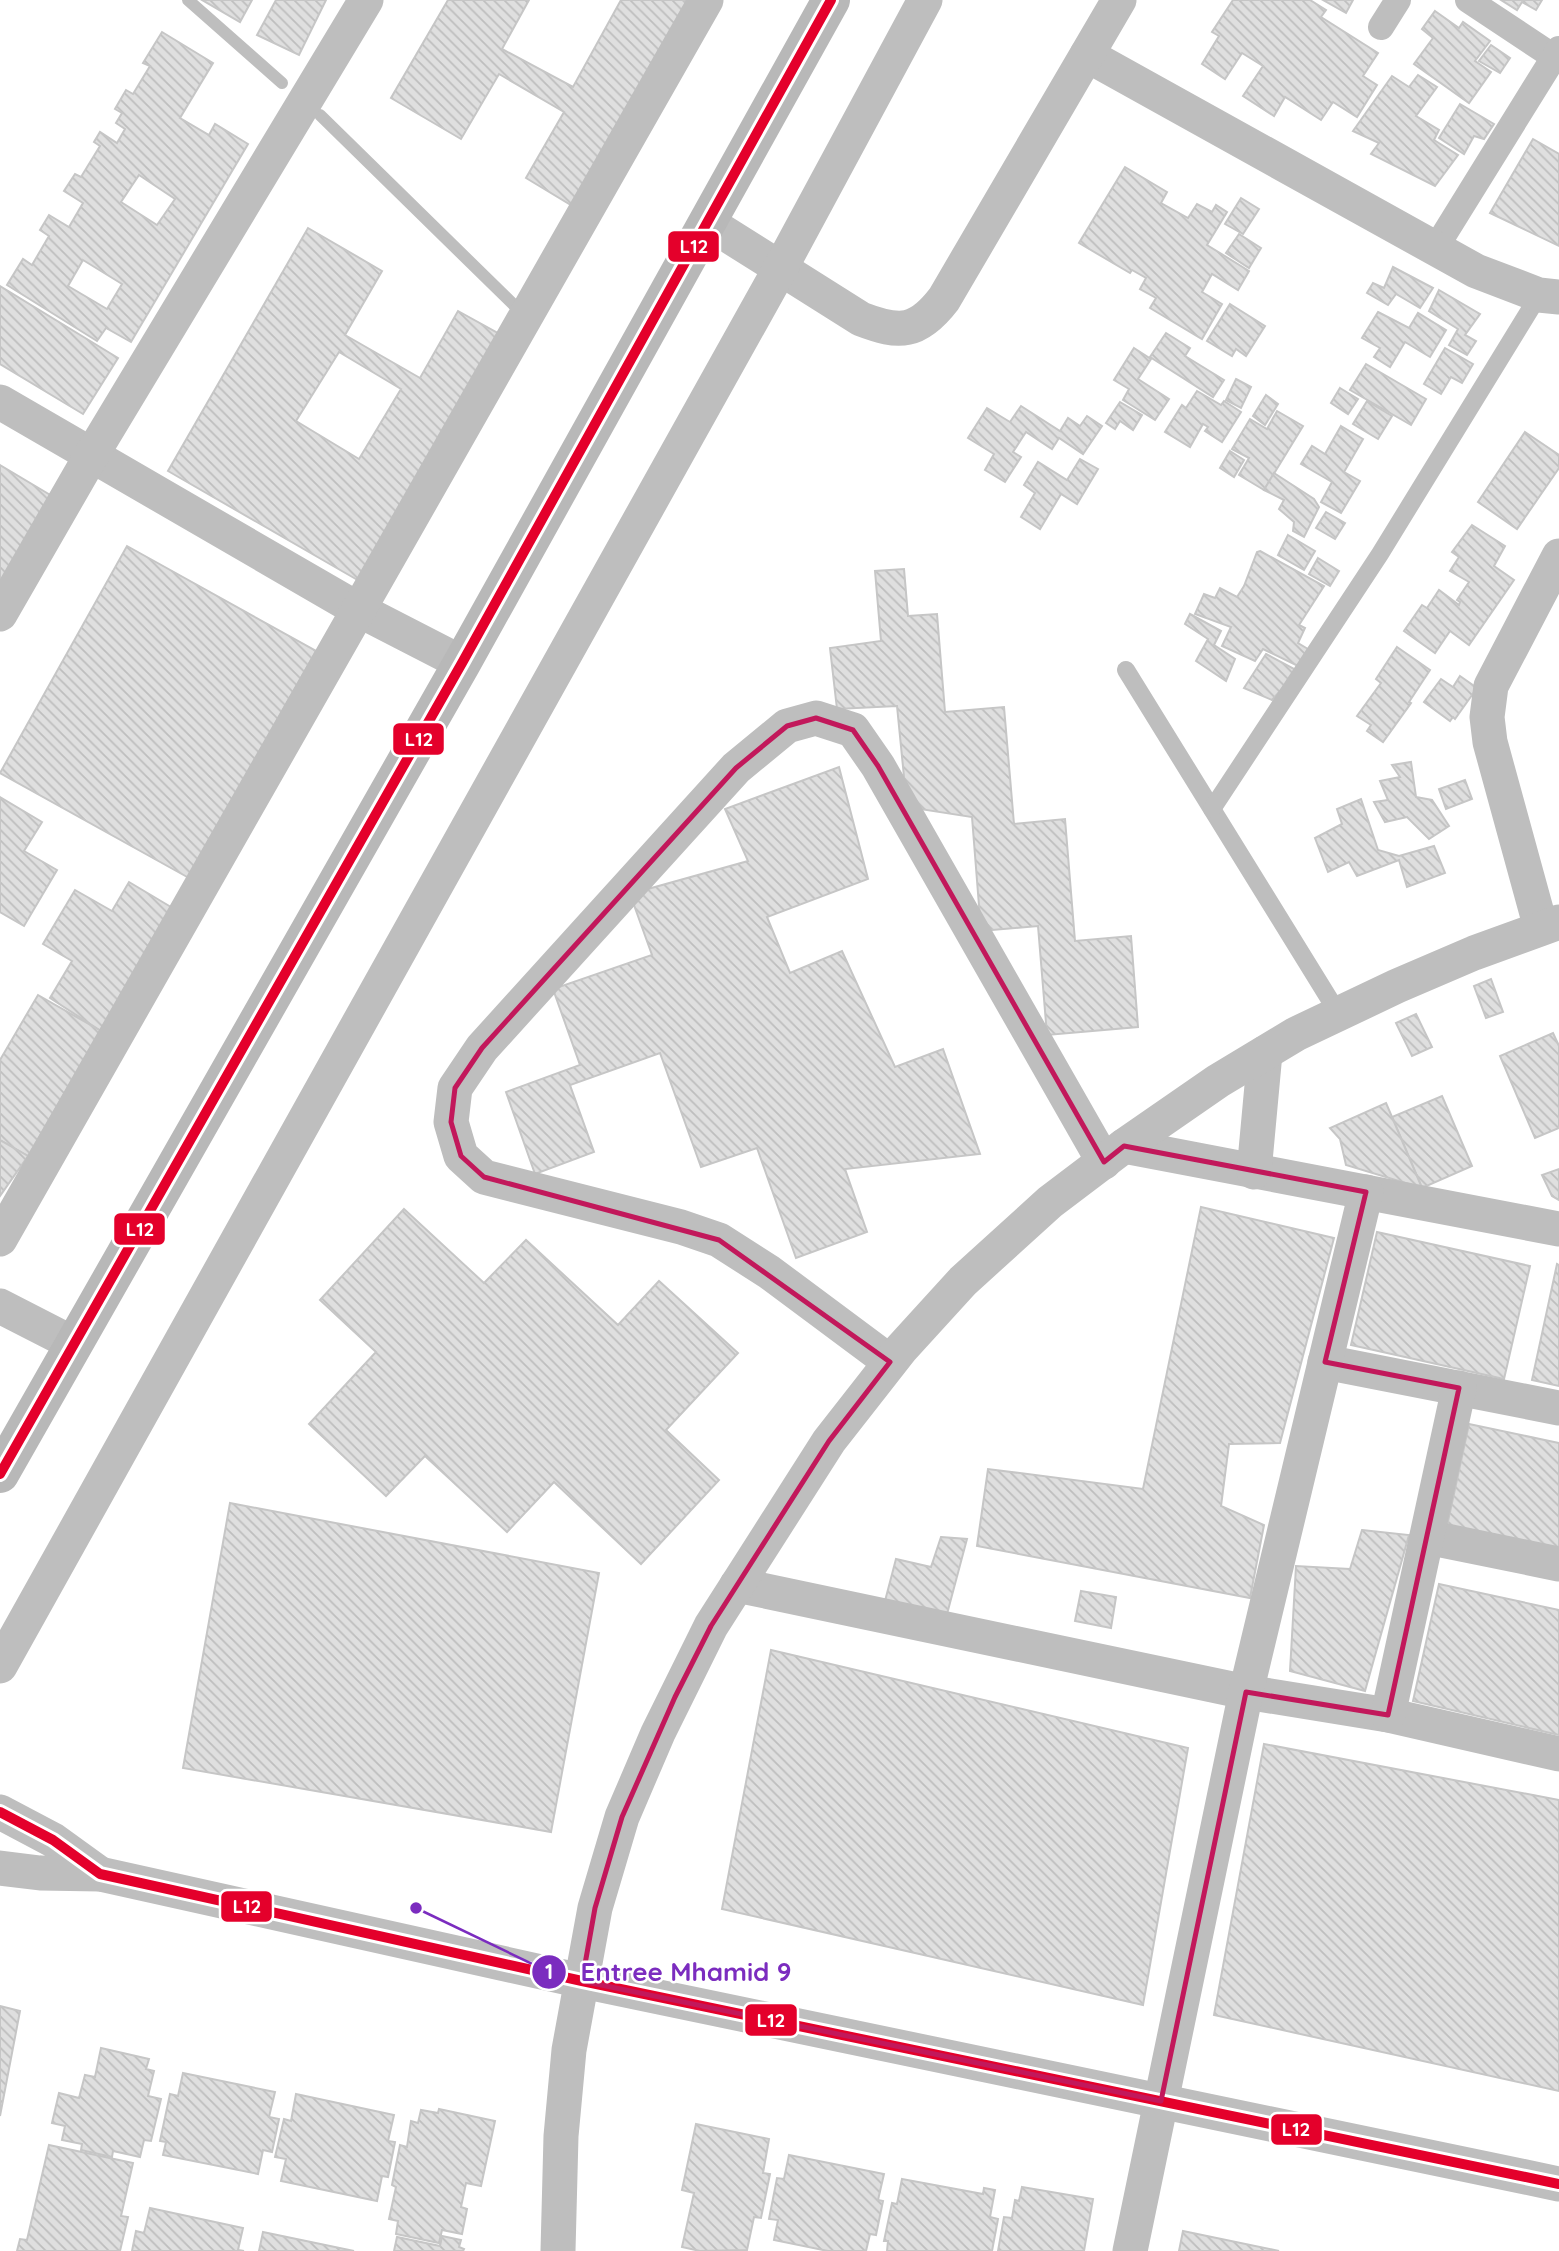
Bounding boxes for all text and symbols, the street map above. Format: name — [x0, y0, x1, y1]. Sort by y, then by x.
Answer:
line badge: L12 — [667, 230, 720, 263]
text: L12 — [680, 234, 708, 258]
line badge: L12 — [392, 722, 445, 756]
text: L12 — [405, 727, 433, 751]
line badge: L12 — [113, 1212, 166, 1246]
text: L12 — [126, 1217, 154, 1241]
line badge: L12 — [220, 1890, 273, 1923]
text: L12 — [233, 1894, 261, 1918]
callout: Entree Mhamid 9 — [532, 1949, 806, 1996]
text: Entree Mhamid 9 — [580, 1955, 792, 1988]
text: 1 — [545, 1958, 553, 1984]
line badge: L12 — [744, 2003, 798, 2037]
text: L12 — [757, 2008, 785, 2032]
line badge: L12 — [1270, 2113, 1323, 2146]
text: L12 — [1282, 2117, 1310, 2141]

